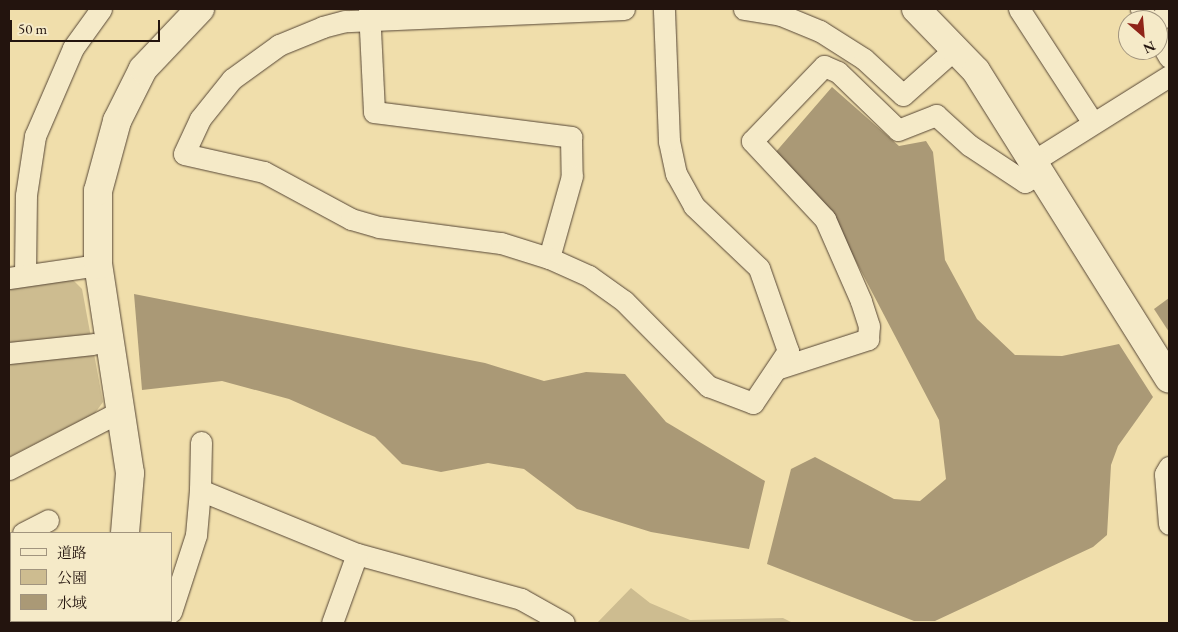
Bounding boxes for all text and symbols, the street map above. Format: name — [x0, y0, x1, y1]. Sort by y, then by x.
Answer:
scale bar — [12, 10, 162, 42]
north arrow — [1118, 10, 1168, 60]
text: 50 m — [18, 19, 47, 38]
text: N — [1140, 37, 1158, 58]
legend — [10, 532, 172, 622]
text: 道路 — [57, 543, 87, 562]
text: 公園 — [57, 568, 87, 587]
text: 水域 — [57, 593, 87, 612]

